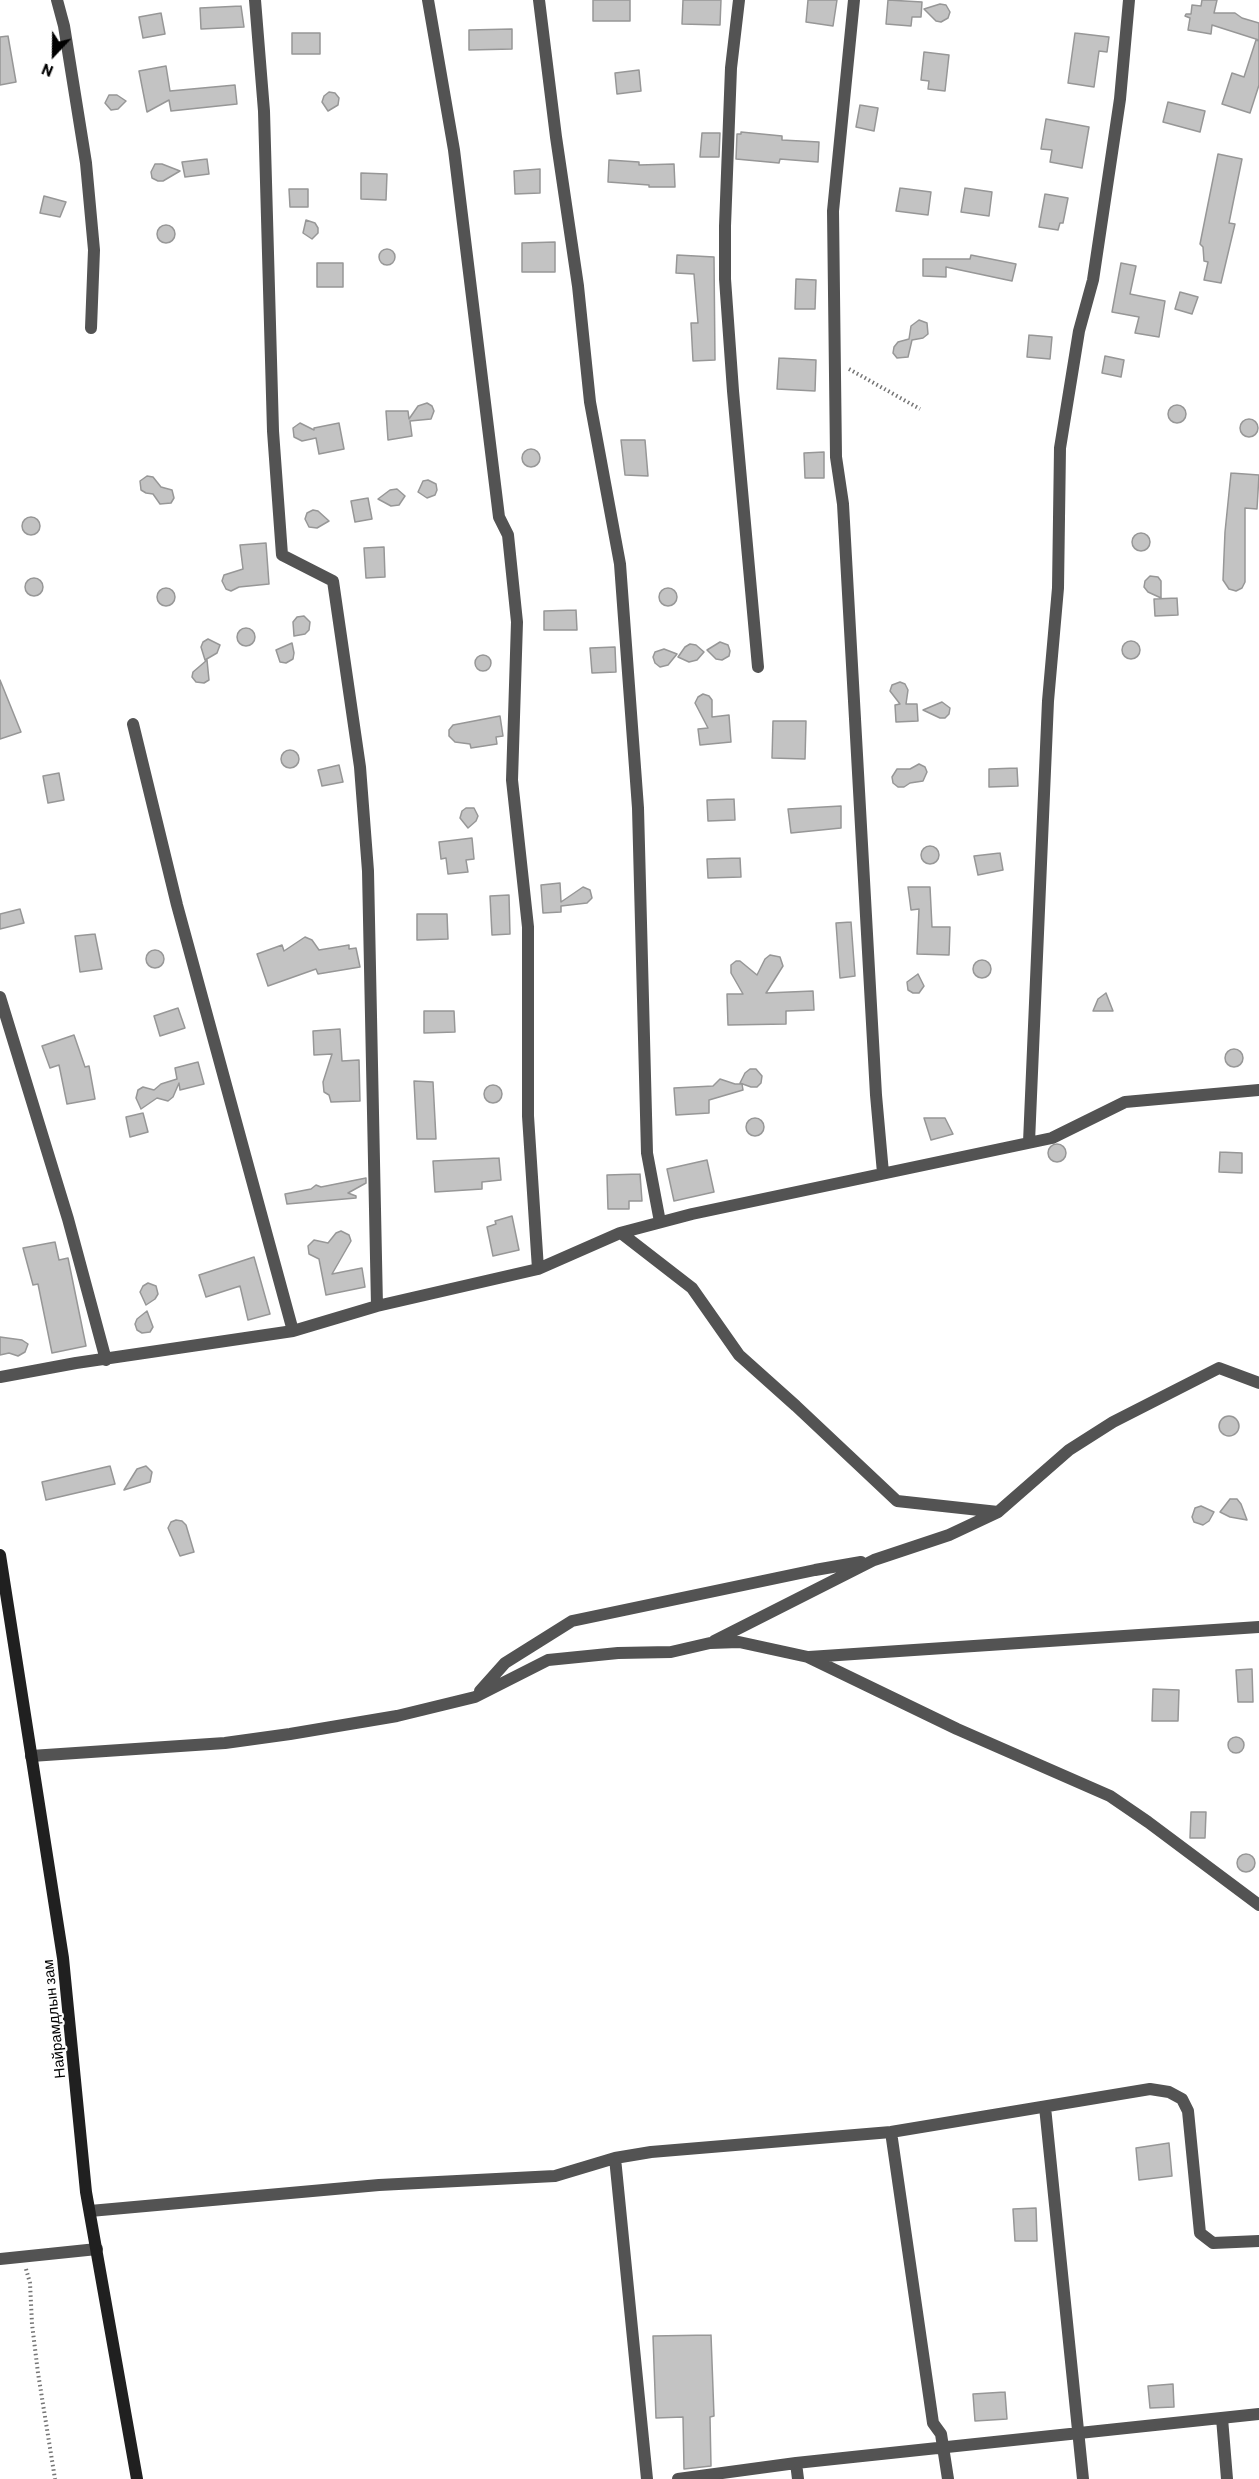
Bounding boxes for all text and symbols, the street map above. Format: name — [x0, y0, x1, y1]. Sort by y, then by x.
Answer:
north arrow — [24, 24, 84, 84]
text: N — [39, 60, 56, 82]
street label: Найрамдлын зам — [39, 1959, 69, 2079]

